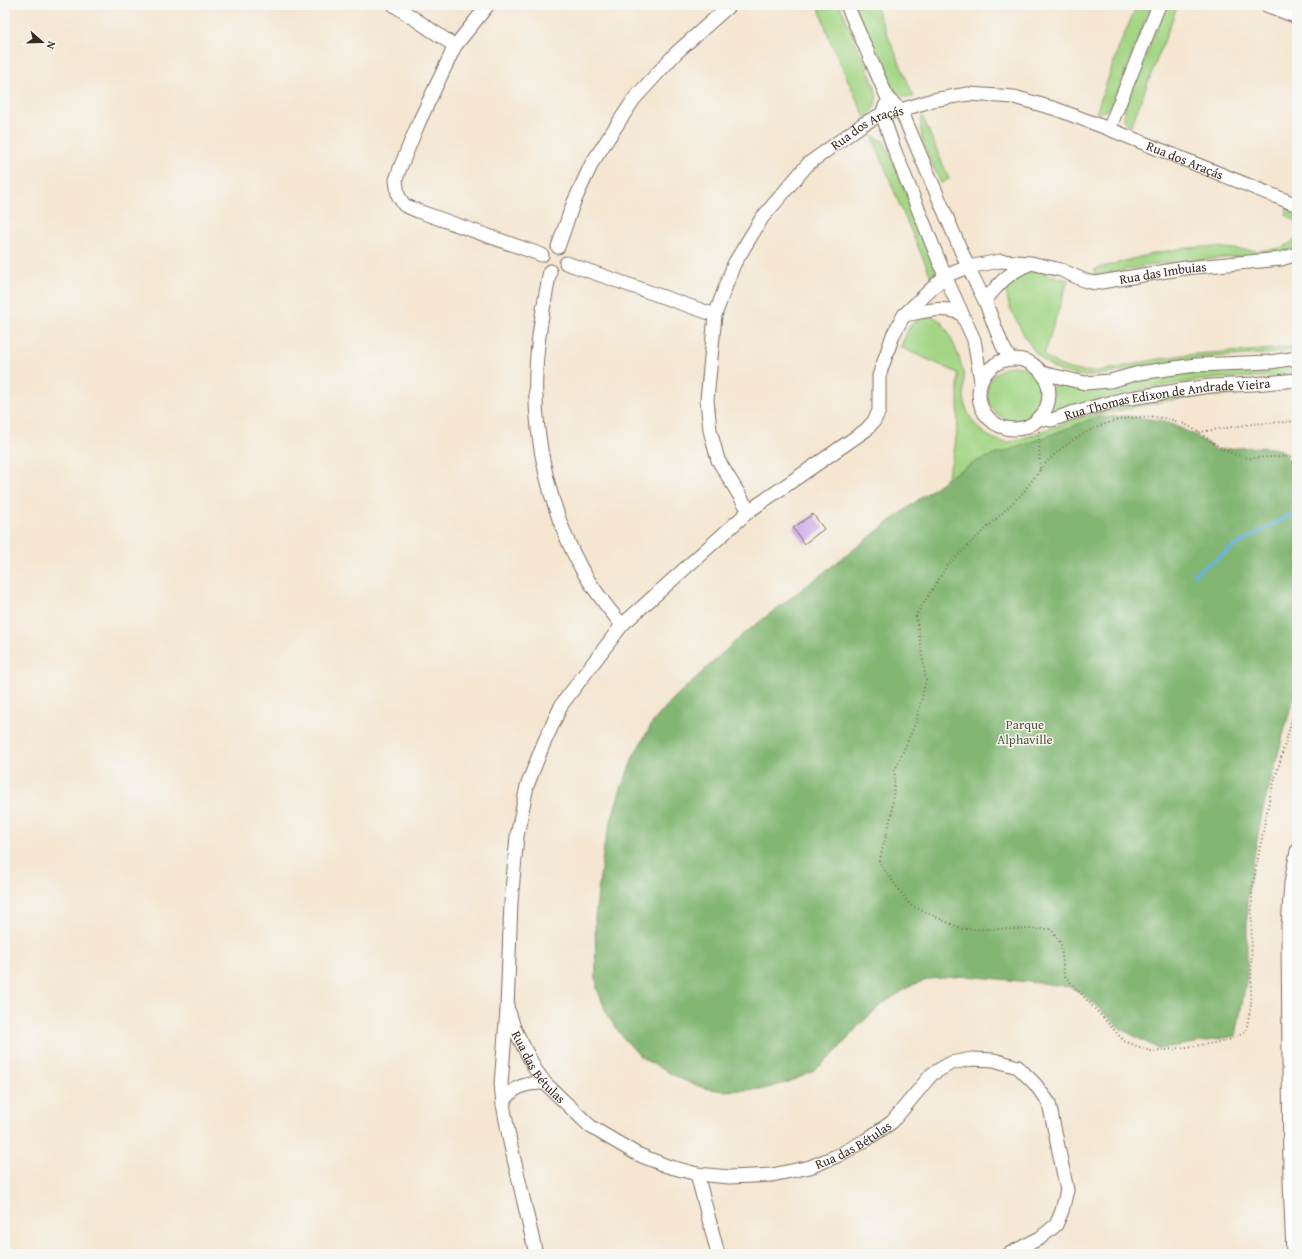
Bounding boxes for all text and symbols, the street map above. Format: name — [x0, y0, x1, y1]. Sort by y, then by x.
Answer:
north arrow — [22, 22, 62, 62]
text: N — [42, 39, 60, 52]
street label: Rua dos Araçás — [827, 101, 905, 155]
street label: Rua dos Araçás — [1144, 136, 1226, 184]
street label: Rua das Imbuias — [1118, 257, 1207, 289]
street label: Rua Thomas Edixon de Andrade Vieira — [1062, 373, 1272, 425]
park label: Parque Alphaville — [997, 715, 1053, 749]
street label: Rua das Bétulas — [507, 1027, 570, 1108]
street label: Rua das Bétulas — [812, 1116, 895, 1174]

